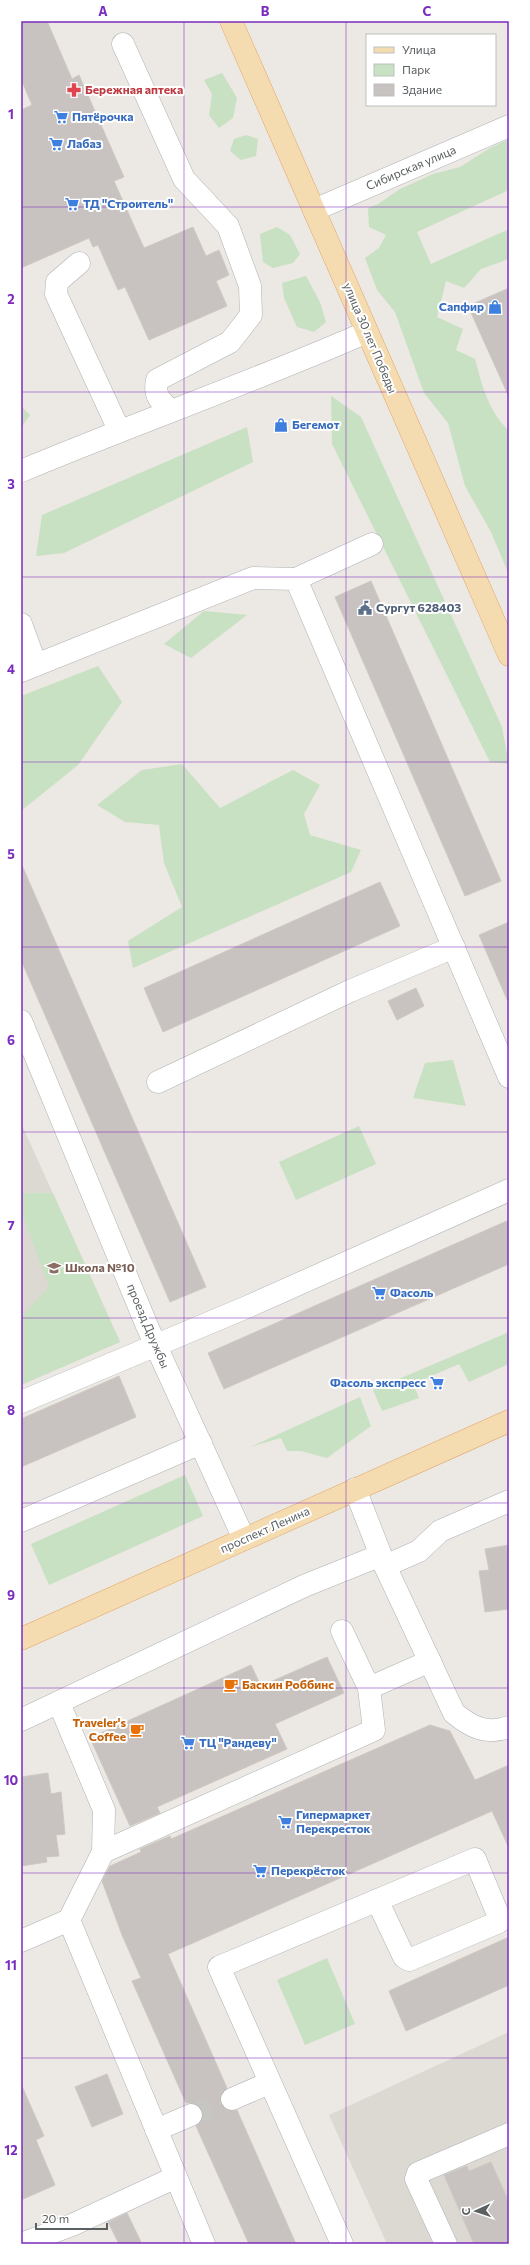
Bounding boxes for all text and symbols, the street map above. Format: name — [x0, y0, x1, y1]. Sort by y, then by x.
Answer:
text: A — [98, 3, 108, 19]
text: B — [261, 3, 270, 19]
text: C — [423, 3, 432, 19]
legend — [366, 34, 496, 106]
text: Улица — [402, 42, 436, 56]
text: Парк — [402, 62, 431, 76]
pharmacy icon: Бережная аптека — [66, 82, 82, 98]
place label: Бережная аптека — [85, 82, 183, 96]
text: Здание — [402, 82, 442, 96]
text: 1 — [8, 106, 14, 122]
supermarket icon: Пятёрочка — [53, 109, 69, 125]
place label: Пятёрочка — [72, 109, 134, 123]
supermarket icon: Лабаз — [48, 136, 64, 152]
place label: Лабаз — [67, 136, 102, 150]
street label: Сибирская улица — [364, 142, 458, 192]
supermarket icon: ТД "Строитель" — [64, 196, 80, 212]
place label: ТД "Строитель" — [83, 196, 173, 210]
street label: улица 30 лет Победы — [341, 280, 401, 395]
text: 2 — [7, 291, 15, 307]
place label: Сапфир — [439, 299, 484, 313]
shop icon: Сапфир — [487, 299, 503, 315]
shop icon: Бегемот — [273, 417, 289, 433]
place label: Бегемот — [292, 417, 340, 431]
text: 3 — [7, 476, 15, 492]
public building icon: Сургут 628403 — [357, 600, 373, 616]
place label: Сургут 628403 — [376, 600, 461, 614]
text: 4 — [7, 661, 15, 677]
text: 5 — [7, 846, 15, 862]
text: 6 — [7, 1032, 15, 1048]
text: 7 — [7, 1217, 15, 1233]
school or university icon: Школа №10 — [46, 1260, 62, 1276]
place label: Школа №10 — [65, 1260, 135, 1274]
street label: проезд Дружбы — [125, 1281, 173, 1370]
supermarket icon: Фасоль — [371, 1285, 387, 1301]
place label: Фасоль — [390, 1285, 434, 1299]
place label: Фасоль экспресс — [330, 1375, 426, 1389]
supermarket icon: Фасоль экспресс — [429, 1375, 445, 1391]
text: 8 — [7, 1402, 15, 1418]
street label: проспект Ленина — [218, 1503, 312, 1555]
text: 9 — [7, 1587, 15, 1603]
cafe icon: Баскин Роббинс — [223, 1677, 239, 1693]
place label: Баскин Роббинс — [242, 1677, 334, 1691]
place label: Traveler's Coffee — [73, 1715, 126, 1743]
cafe icon: Traveler's Coffee — [129, 1722, 145, 1738]
supermarket icon: ТЦ "Рандеву" — [180, 1735, 196, 1751]
place label: ТЦ "Рандеву" — [199, 1735, 277, 1749]
text: 10 — [4, 1772, 19, 1788]
place label: Гипермаркет Перекресток — [296, 1807, 371, 1835]
supermarket icon: Гипермаркет Перекресток — [277, 1814, 293, 1830]
supermarket icon: Перекрёсток — [252, 1863, 268, 1879]
place label: Перекрёсток — [271, 1863, 346, 1877]
text: 11 — [5, 1957, 17, 1973]
text: 12 — [4, 2142, 18, 2158]
north arrow — [456, 2191, 496, 2231]
scale bar — [36, 2205, 107, 2231]
text: С — [459, 2207, 472, 2216]
text: 20 m — [42, 2211, 69, 2225]

